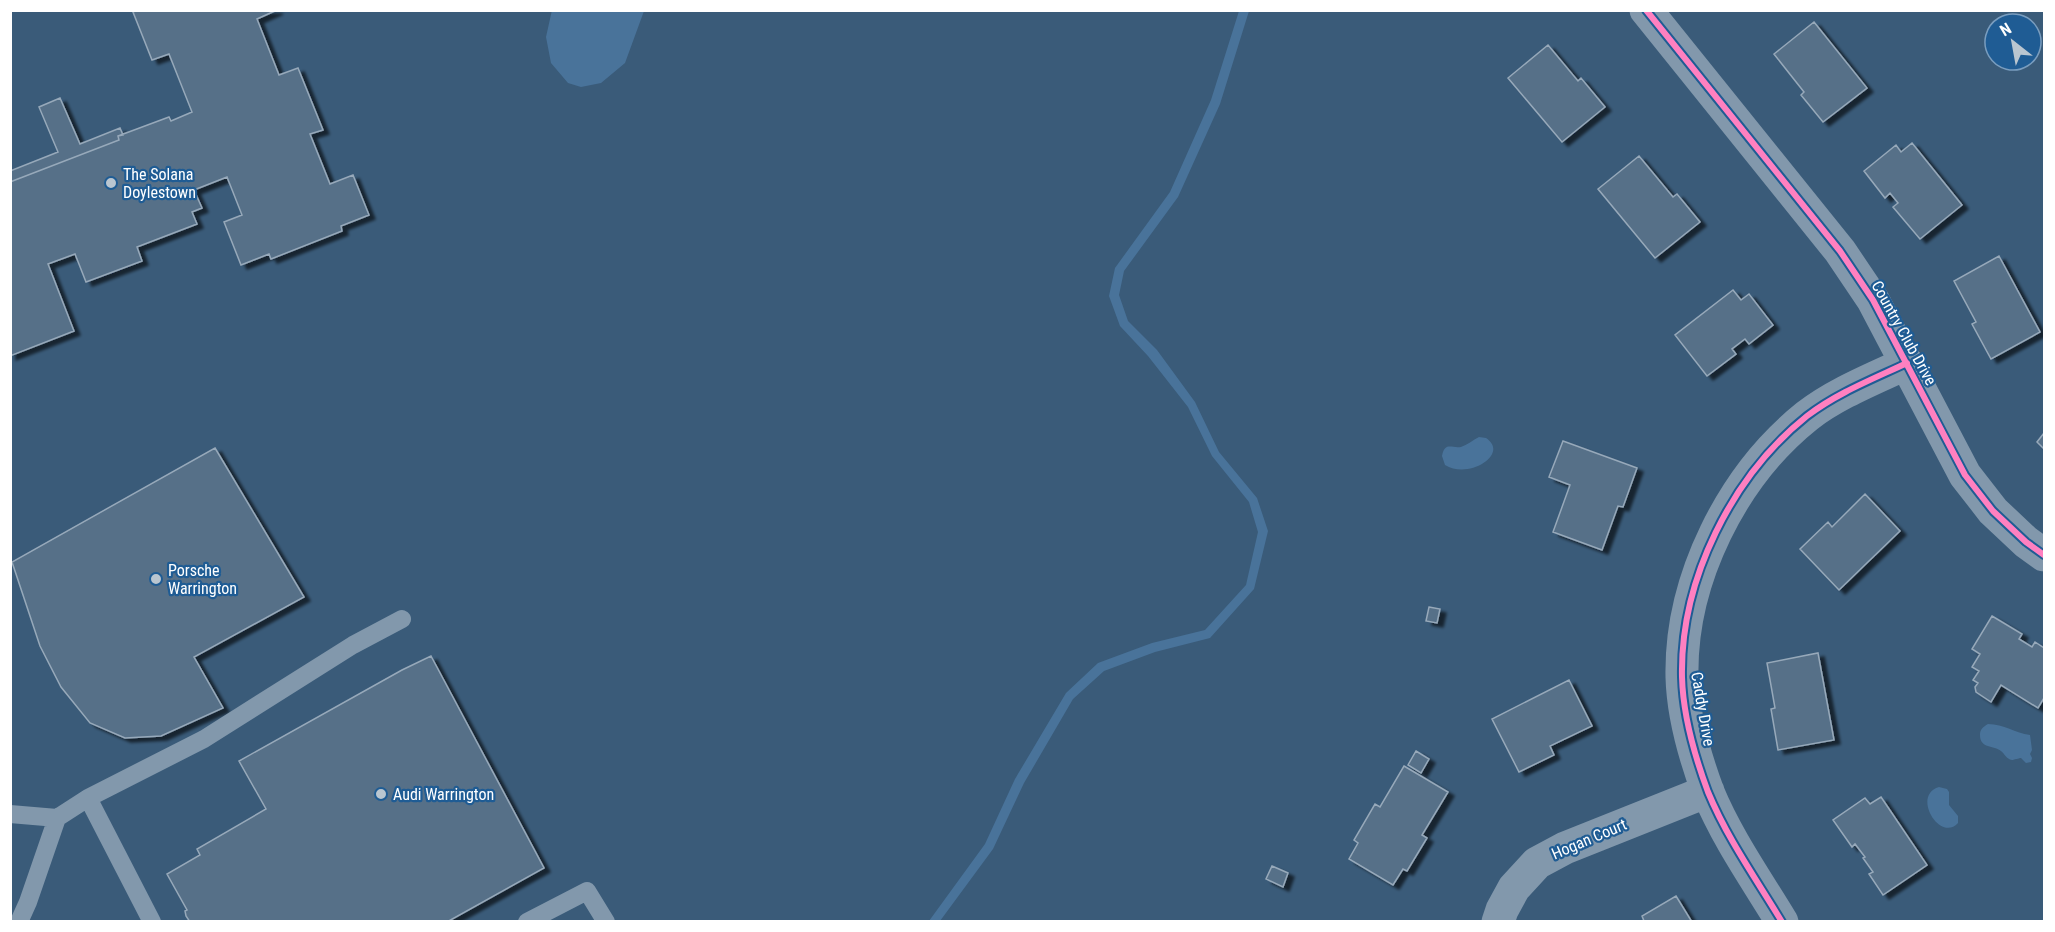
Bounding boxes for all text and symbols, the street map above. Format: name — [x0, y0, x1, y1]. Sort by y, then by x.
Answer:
north arrow — [1983, 12, 2043, 72]
text: N — [1996, 19, 2015, 40]
place label: The Solana Doylestown — [123, 165, 196, 202]
marker: The Solana Doylestown — [104, 176, 118, 190]
street label: Country Club Drive — [1867, 277, 1941, 389]
place label: Porsche Warrington — [168, 561, 237, 598]
marker: Porsche Warrington — [149, 572, 163, 586]
street label: Caddy Drive — [1687, 670, 1719, 748]
place label: Audi Warrington — [393, 785, 494, 804]
marker: Audi Warrington — [374, 787, 388, 801]
street label: Hogan Court — [1549, 815, 1630, 863]

